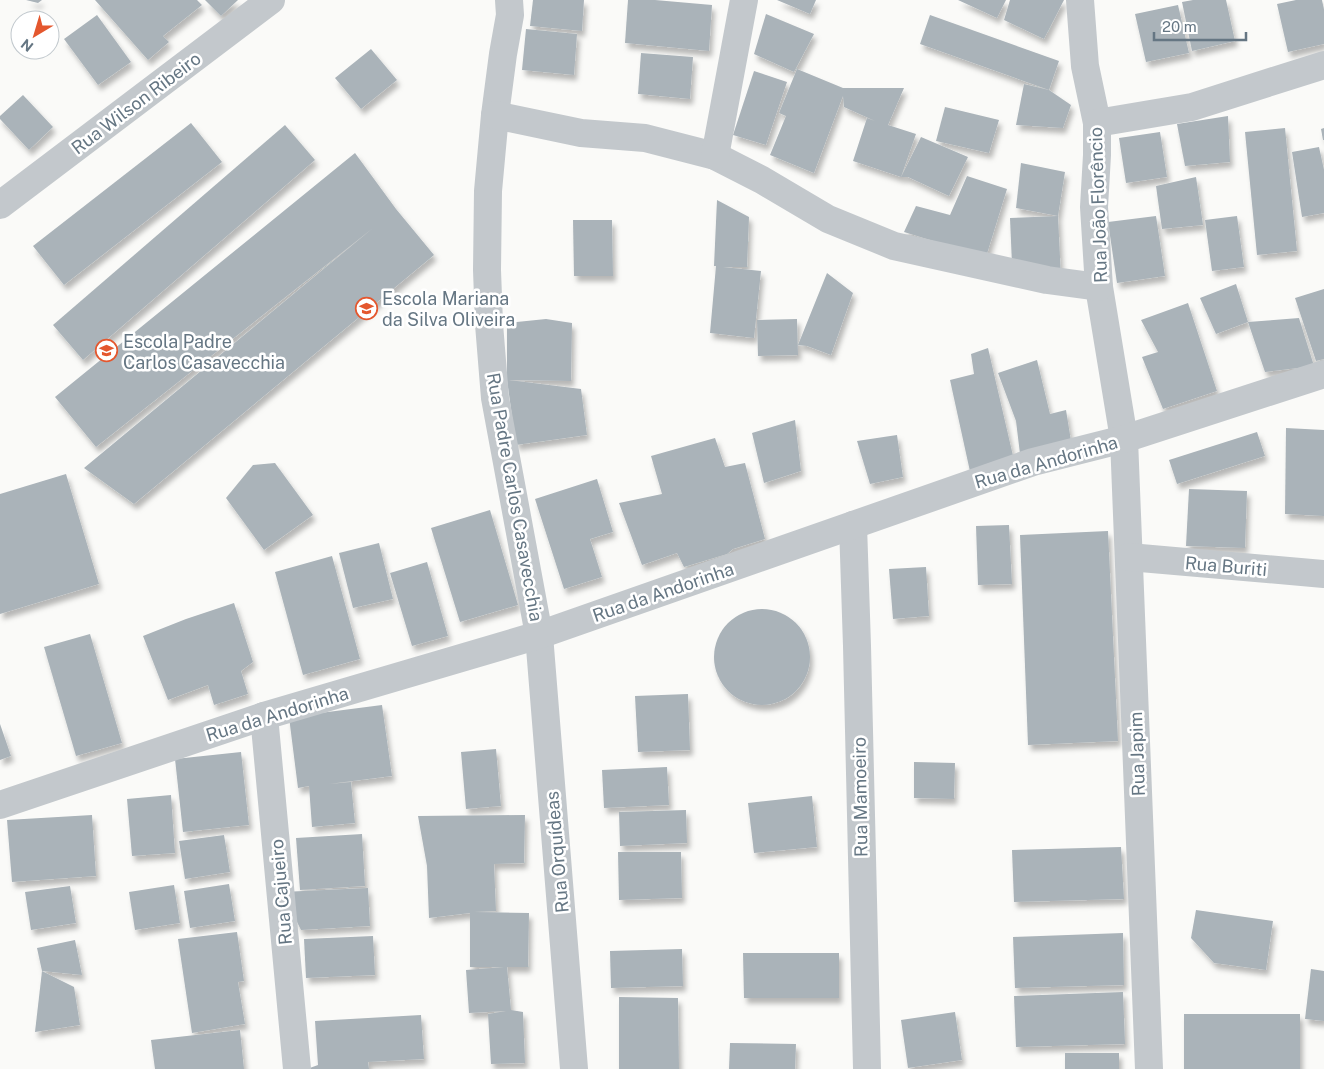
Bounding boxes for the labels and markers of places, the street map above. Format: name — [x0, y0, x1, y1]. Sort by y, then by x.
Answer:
place label: Escola Mariana da Silva Oliveira — [382, 288, 515, 330]
school or university icon: Escola Mariana da Silva Oliveira — [354, 296, 378, 320]
place label: Escola Padre Carlos Casavecchia — [123, 331, 285, 373]
school or university icon: Escola Padre Carlos Casavecchia — [95, 339, 119, 363]

